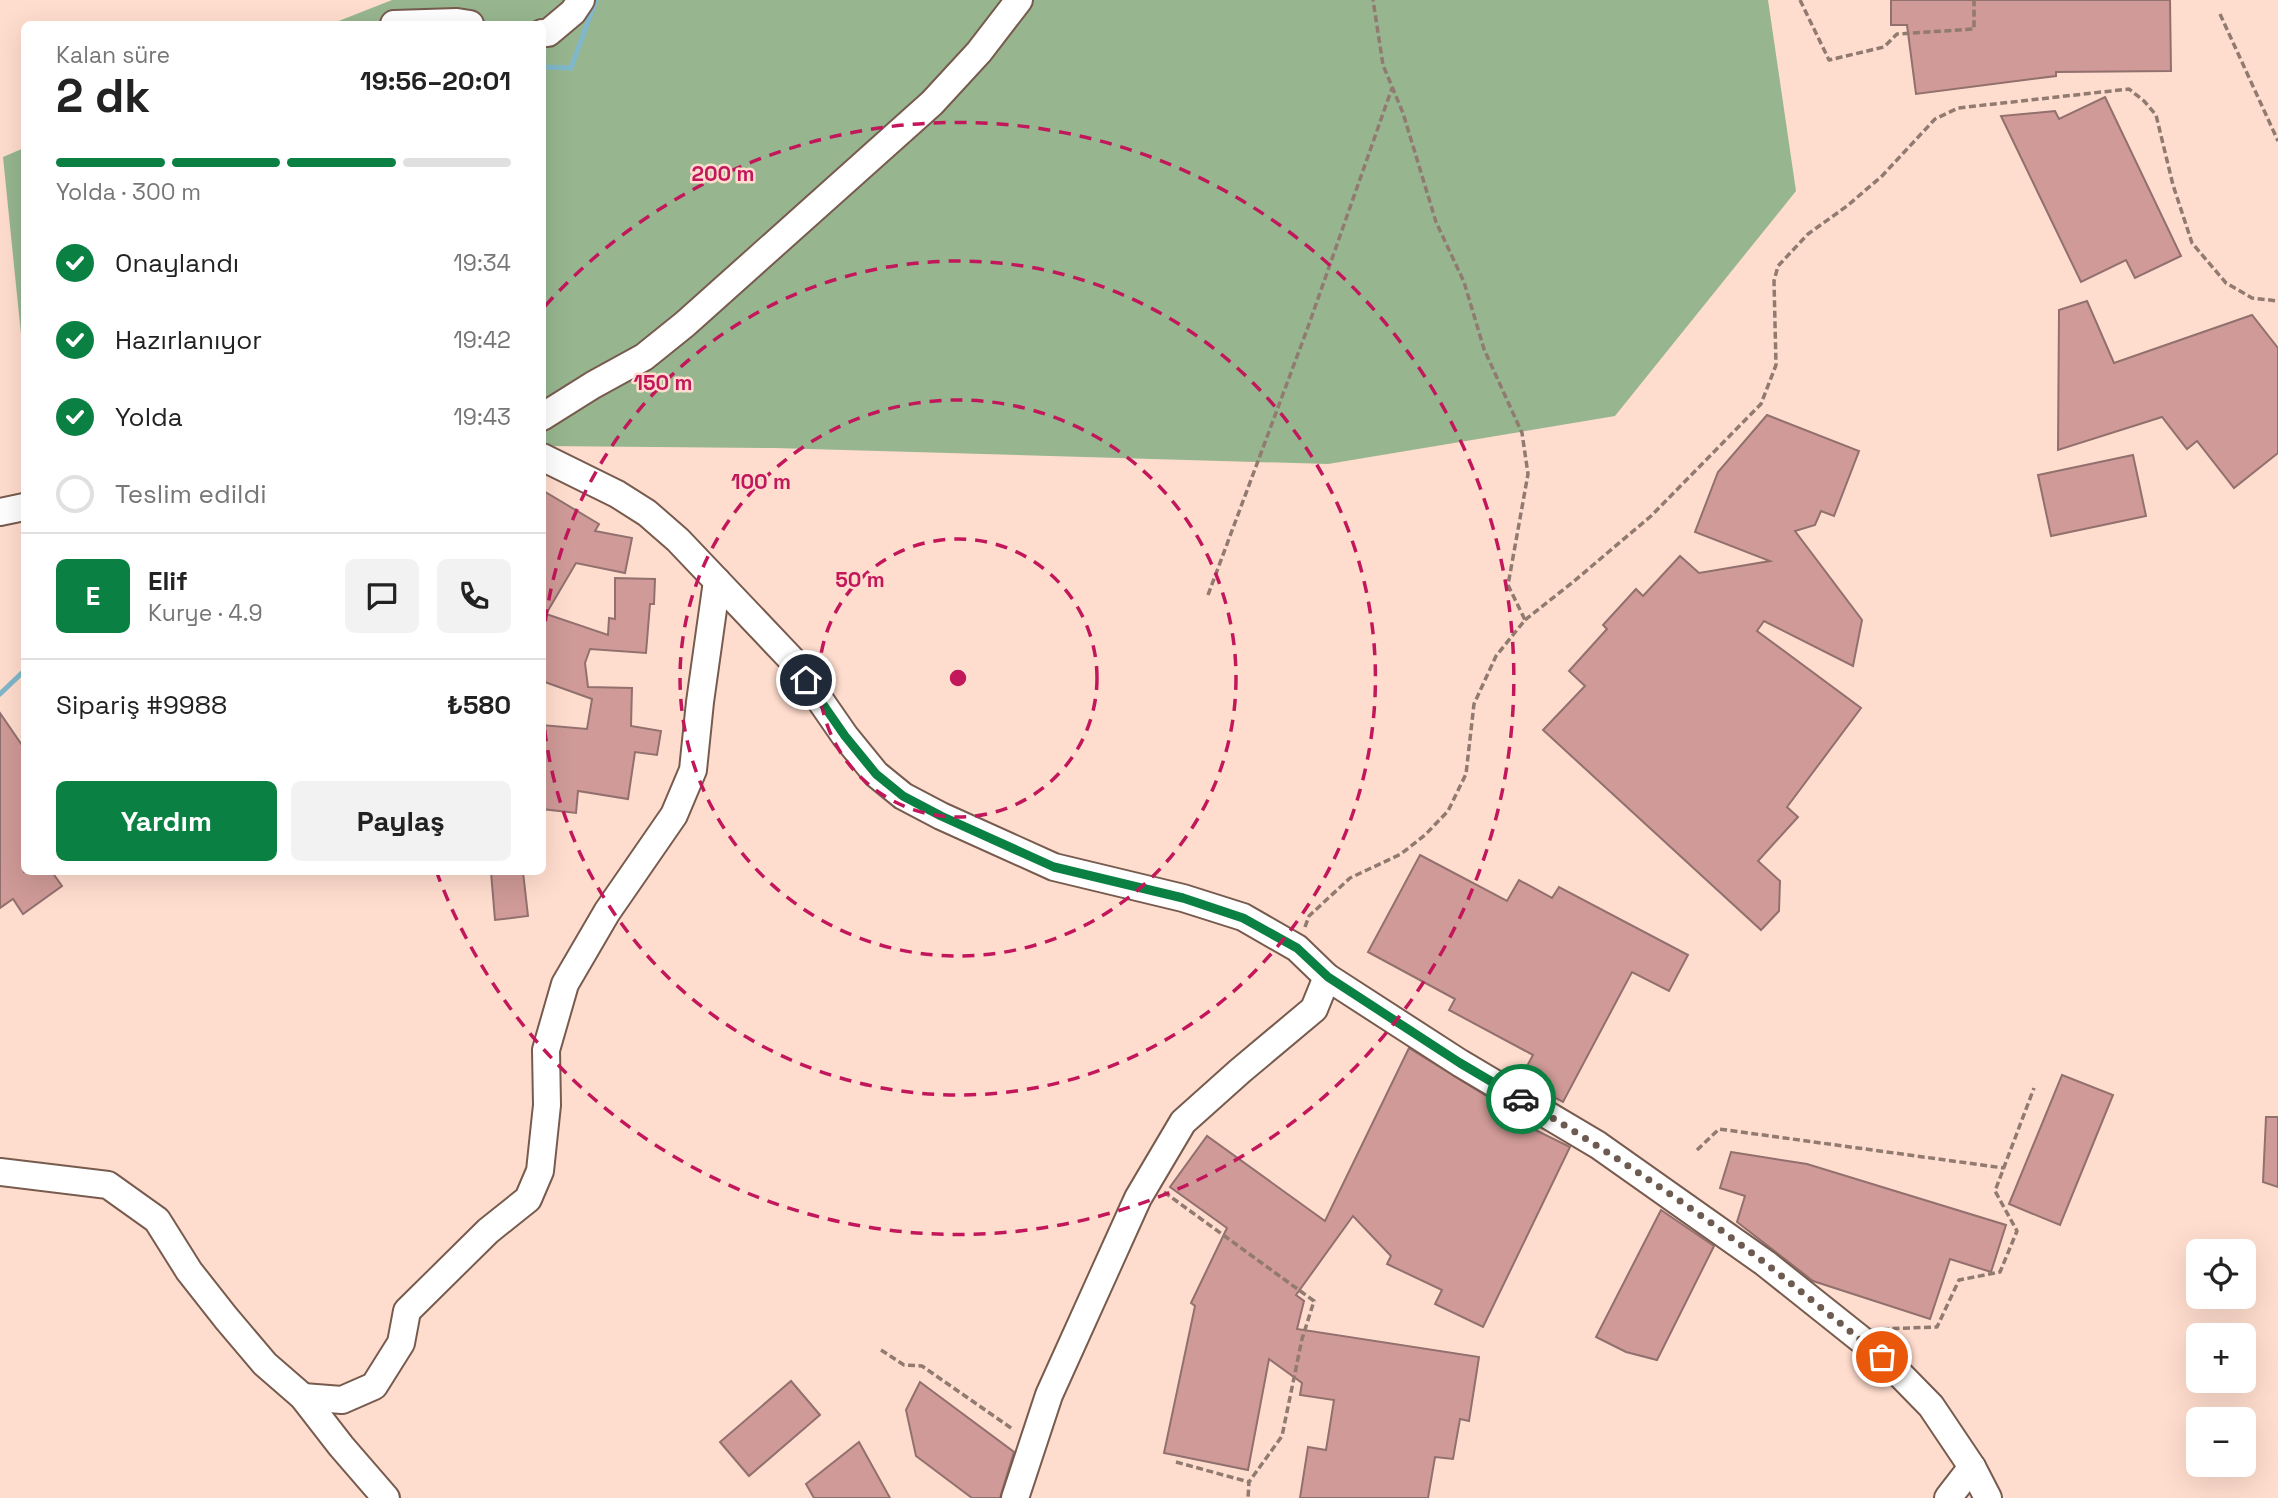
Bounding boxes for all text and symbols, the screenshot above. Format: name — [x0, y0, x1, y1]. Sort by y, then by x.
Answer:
text: Kalan süre — [56, 40, 170, 70]
text: 19:56–20:01 — [360, 64, 511, 98]
text: 2 dk — [56, 67, 150, 125]
text: 200 m — [692, 160, 754, 187]
text: Yolda · 300 m — [56, 177, 201, 207]
icon: check — [56, 244, 94, 282]
text: Onaylandı — [115, 246, 239, 280]
text: 19:34 — [453, 248, 511, 278]
icon: check — [56, 321, 94, 359]
text: Hazırlanıyor — [115, 323, 262, 357]
text: 19:42 — [453, 325, 511, 355]
text: 150 m — [634, 369, 692, 396]
icon: check — [56, 398, 94, 436]
text: Yolda — [115, 400, 183, 434]
text: 19:43 — [453, 402, 511, 432]
text: 100 m — [731, 468, 791, 495]
text: Teslim edildi — [115, 477, 267, 511]
button: chat — [345, 559, 419, 633]
button: phone — [437, 559, 511, 633]
text: Elif — [148, 564, 188, 598]
text: 50 m — [835, 566, 885, 593]
text: E — [86, 579, 100, 613]
text: Kurye · 4.9 — [148, 598, 263, 628]
pin — [776, 650, 836, 710]
icon: home — [787, 661, 825, 699]
centre of rings — [946, 666, 970, 690]
text: Sipariş #9988 — [56, 688, 227, 722]
text: ₺580 — [447, 688, 511, 722]
button: Yardım — [56, 781, 277, 861]
button: Paylaş — [291, 781, 511, 861]
courier — [1486, 1064, 1556, 1134]
icon: car — [1502, 1080, 1540, 1118]
map controls — [2186, 1239, 2256, 1477]
button: locate — [2186, 1239, 2256, 1309]
button: + — [2186, 1323, 2256, 1393]
pin — [1852, 1327, 1912, 1387]
icon: bag — [1863, 1338, 1901, 1376]
button: − — [2186, 1407, 2256, 1477]

